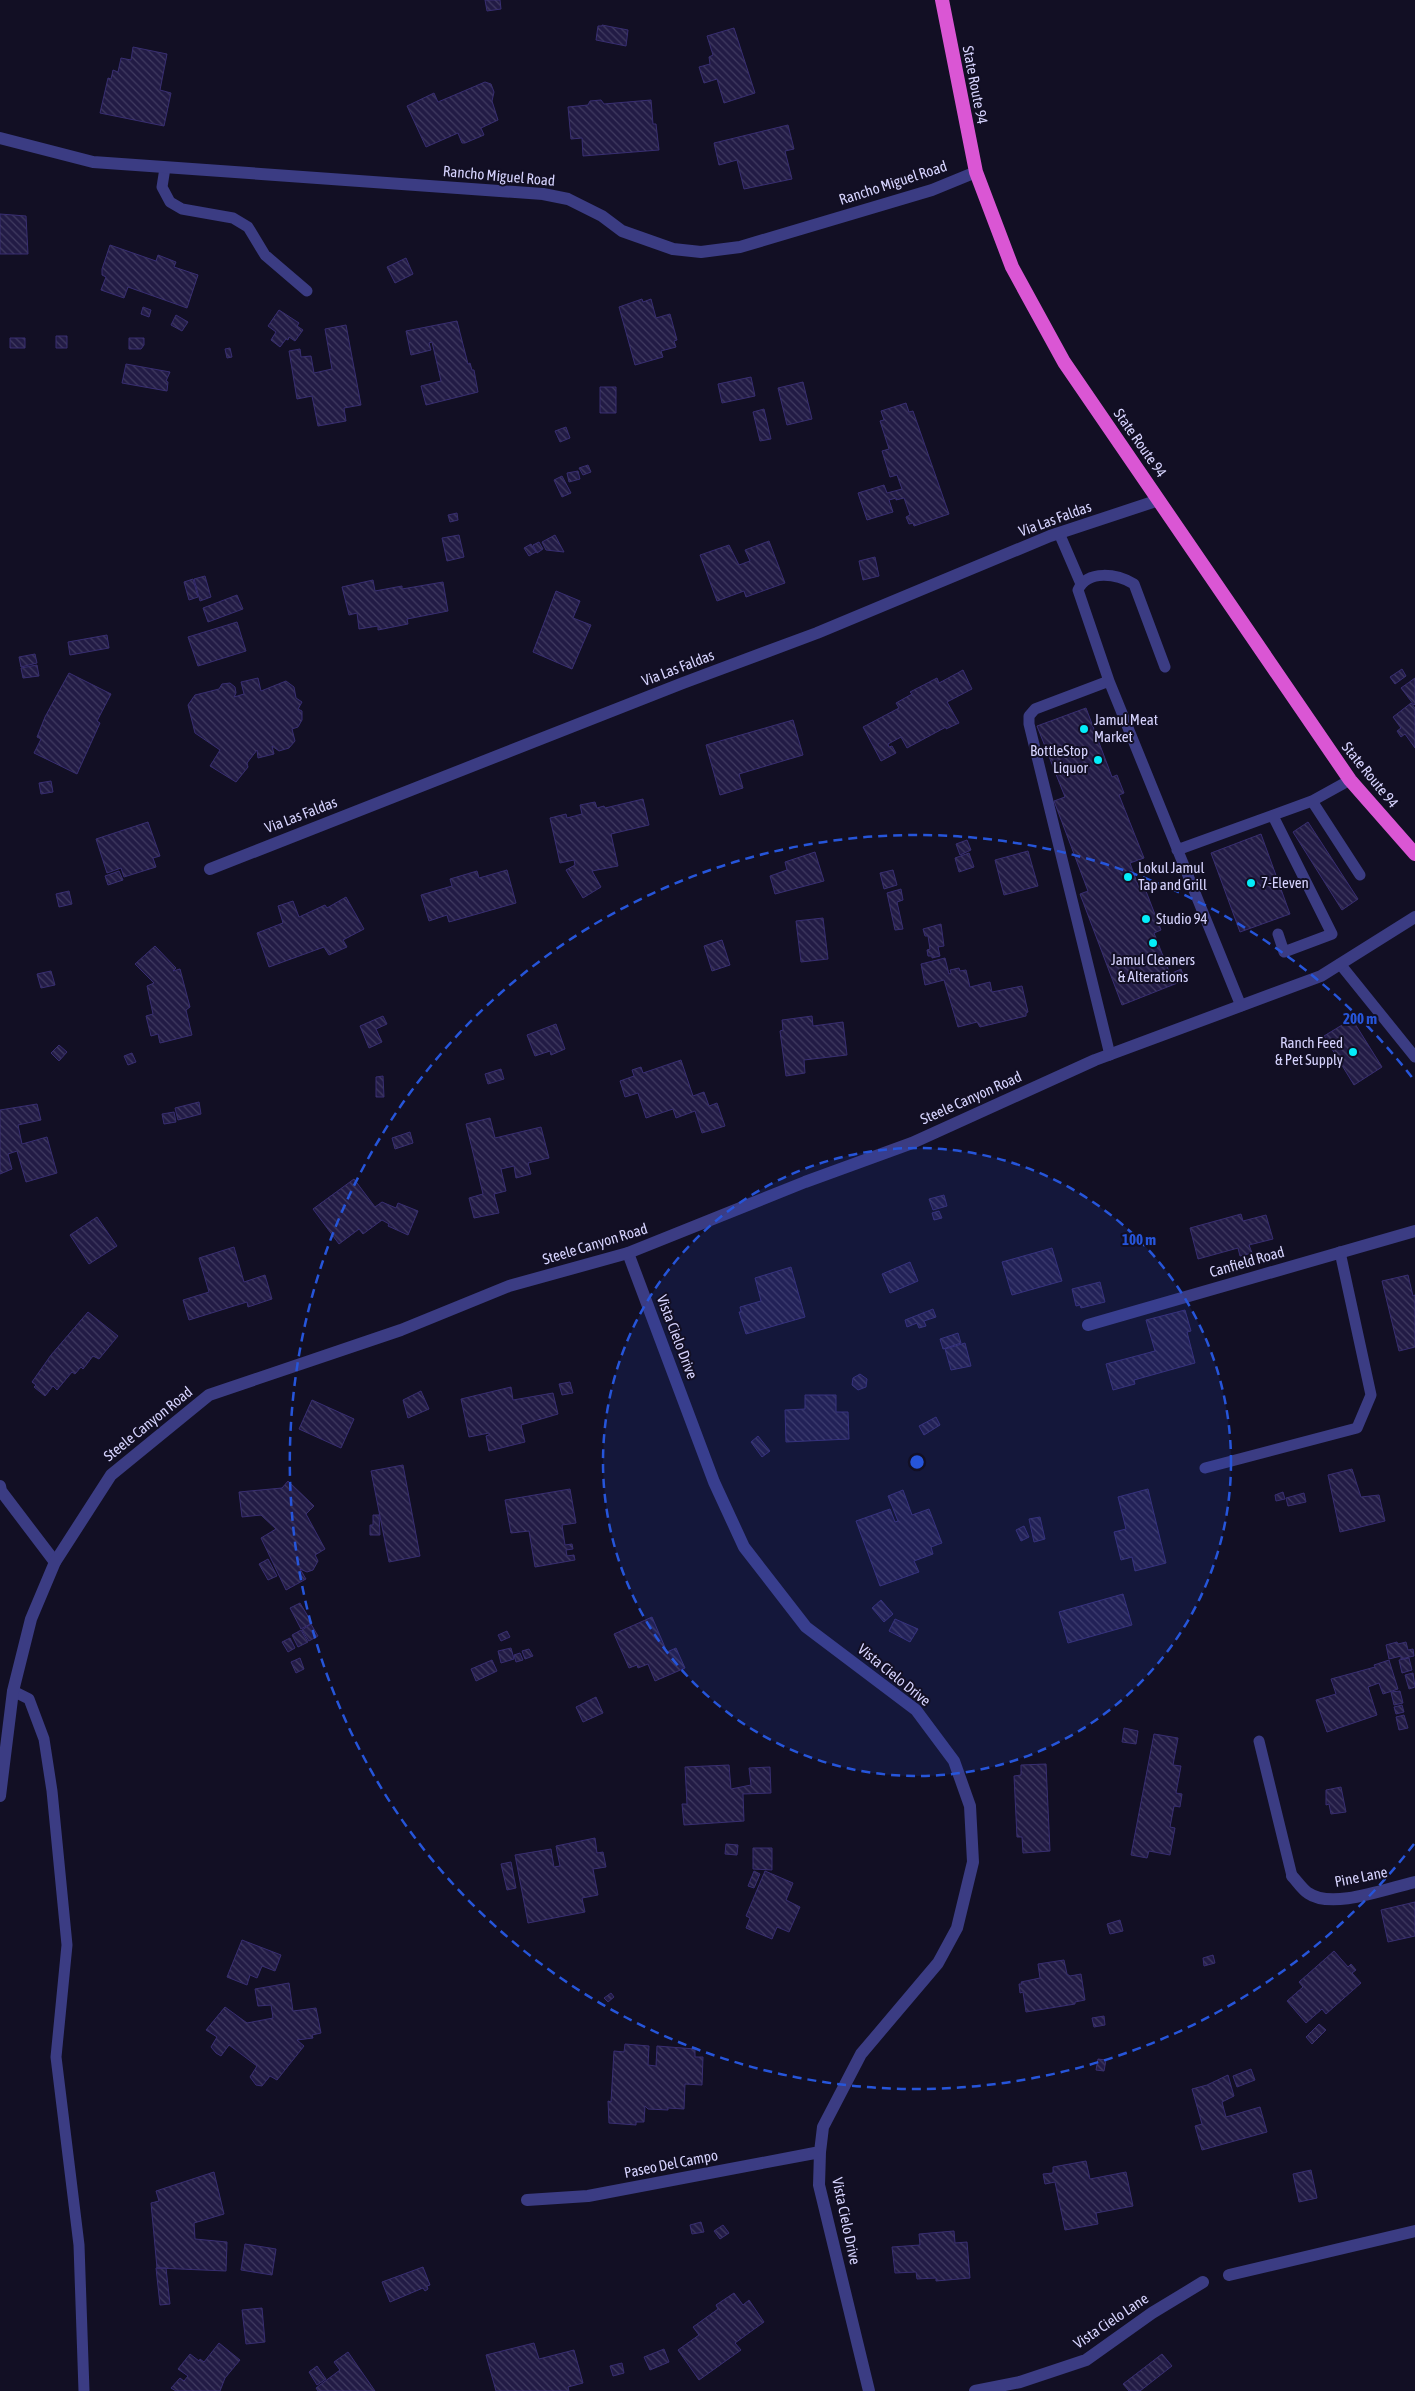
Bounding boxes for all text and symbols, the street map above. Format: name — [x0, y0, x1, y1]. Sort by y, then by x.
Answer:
street label: State Route 94 — [960, 44, 991, 126]
street label: Rancho Miguel Road — [837, 157, 949, 208]
street label: Rancho Miguel Road — [442, 162, 556, 189]
street label: State Route 94 — [1111, 405, 1170, 480]
street label: Via Las Faldas — [1016, 498, 1093, 539]
street label: Via Las Faldas — [639, 646, 716, 689]
place label: Jamul Meat Market — [1094, 711, 1158, 745]
marker: Jamul Meat Market — [1078, 723, 1090, 735]
street label: State Route 94 — [1339, 738, 1402, 811]
place label: BottleStop Liquor — [1030, 742, 1089, 776]
marker: BottleStop Liquor — [1092, 754, 1104, 766]
street label: Via Las Faldas — [262, 793, 339, 836]
place label: Lokul Jamul Tap and Grill — [1138, 859, 1207, 893]
marker: Lokul Jamul Tap and Grill — [1122, 871, 1134, 883]
place label: 7-Eleven — [1261, 874, 1309, 891]
marker: 7-Eleven — [1245, 877, 1257, 889]
place label: Studio 94 — [1156, 910, 1208, 927]
marker: Studio 94 — [1140, 913, 1152, 925]
marker: Jamul Cleaners & Alterations — [1147, 937, 1159, 949]
place label: Jamul Cleaners & Alterations — [1111, 951, 1195, 985]
text: 200 m — [1343, 1010, 1377, 1027]
place label: Ranch Feed & Pet Supply — [1275, 1034, 1343, 1068]
marker: Ranch Feed & Pet Supply — [1347, 1046, 1359, 1058]
street label: Steele Canyon Road — [918, 1068, 1024, 1127]
street label: Steele Canyon Road — [540, 1219, 649, 1268]
text: 100 m — [1122, 1231, 1156, 1248]
street label: Canfield Road — [1207, 1243, 1286, 1280]
street label: Vista Cielo Drive — [654, 1292, 701, 1381]
street label: Steele Canyon Road — [100, 1383, 195, 1464]
centre of rings — [908, 1453, 926, 1471]
street label: Vista Cielo Drive — [855, 1640, 934, 1709]
street label: Pine Lane — [1333, 1863, 1389, 1890]
street label: Paseo Del Campo — [623, 2146, 719, 2181]
street label: Vista Cielo Drive — [829, 2176, 864, 2266]
street label: Vista Cielo Lane — [1070, 2289, 1151, 2352]

